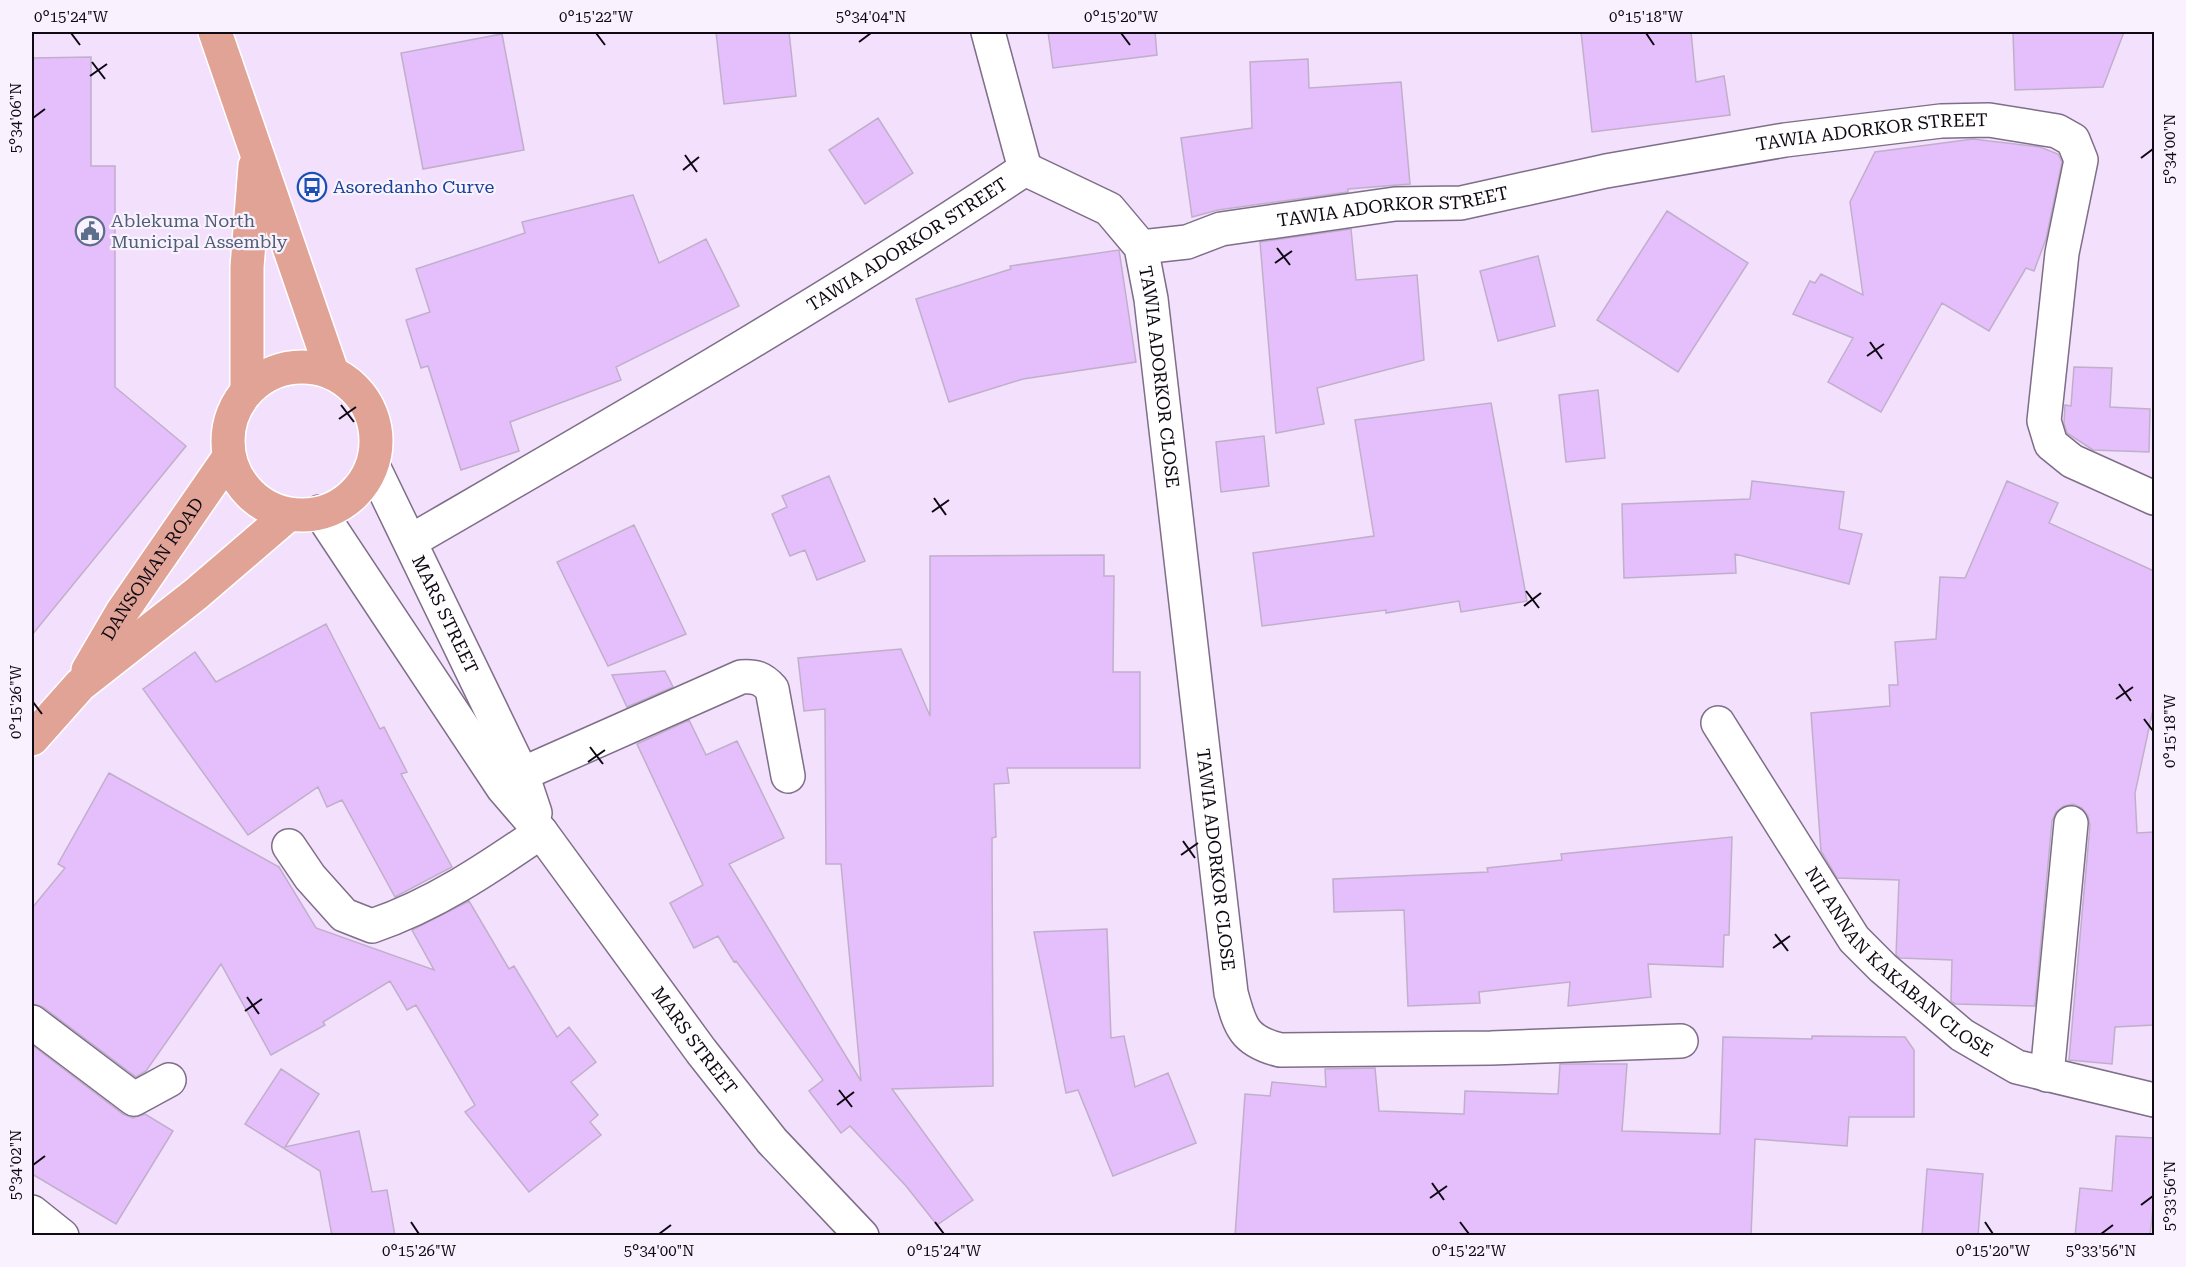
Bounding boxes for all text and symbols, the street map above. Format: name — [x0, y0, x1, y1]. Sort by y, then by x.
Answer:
text: 0°15'24"W — [34, 8, 109, 26]
text: 0°15'22"W — [559, 8, 634, 26]
text: 5°34'04"N — [836, 8, 906, 26]
text: 0°15'20"W — [1084, 8, 1159, 26]
text: 0°15'18"W — [1609, 8, 1684, 26]
text: 5°34'06"N — [7, 83, 25, 153]
street label: TAWIA ADORKOR STREET — [1754, 109, 1988, 155]
text: 5°34'00"N — [2161, 114, 2179, 184]
bus stop icon: Asoredanho Curve — [296, 171, 328, 203]
street label: TAWIA ADORKOR STREET — [803, 173, 1011, 315]
place label: Asoredanho Curve — [333, 176, 494, 197]
street label: TAWIA ADORKOR STREET — [1276, 182, 1510, 231]
place label: Ablekuma North Municipal Assembly — [111, 210, 288, 252]
public building icon: Ablekuma North Municipal Assembly — [74, 215, 106, 247]
street label: TAWIA ADORKOR CLOSE — [1135, 264, 1184, 489]
street label: DANSOMAN ROAD — [97, 493, 208, 644]
street label: MARS STREET — [408, 552, 483, 677]
text: 0°15'26"W — [7, 664, 25, 739]
text: 0°15'18"W — [2161, 693, 2179, 768]
street label: TAWIA ADORKOR CLOSE — [1193, 747, 1239, 972]
street label: NII ANNAN KAKABAN CLOSE — [1801, 863, 1997, 1061]
street label: MARS STREET — [648, 983, 742, 1098]
text: 5°34'02"N — [7, 1130, 25, 1200]
text: 5°33'56"N — [2161, 1161, 2179, 1231]
text: 0°15'26"W — [382, 1242, 457, 1260]
text: 5°34'00"N — [624, 1242, 694, 1260]
text: 0°15'24"W — [907, 1242, 982, 1260]
text: 0°15'22"W — [1432, 1242, 1507, 1260]
text: 0°15'20"W — [1956, 1242, 2031, 1260]
text: 5°33'56"N — [2066, 1242, 2136, 1260]

